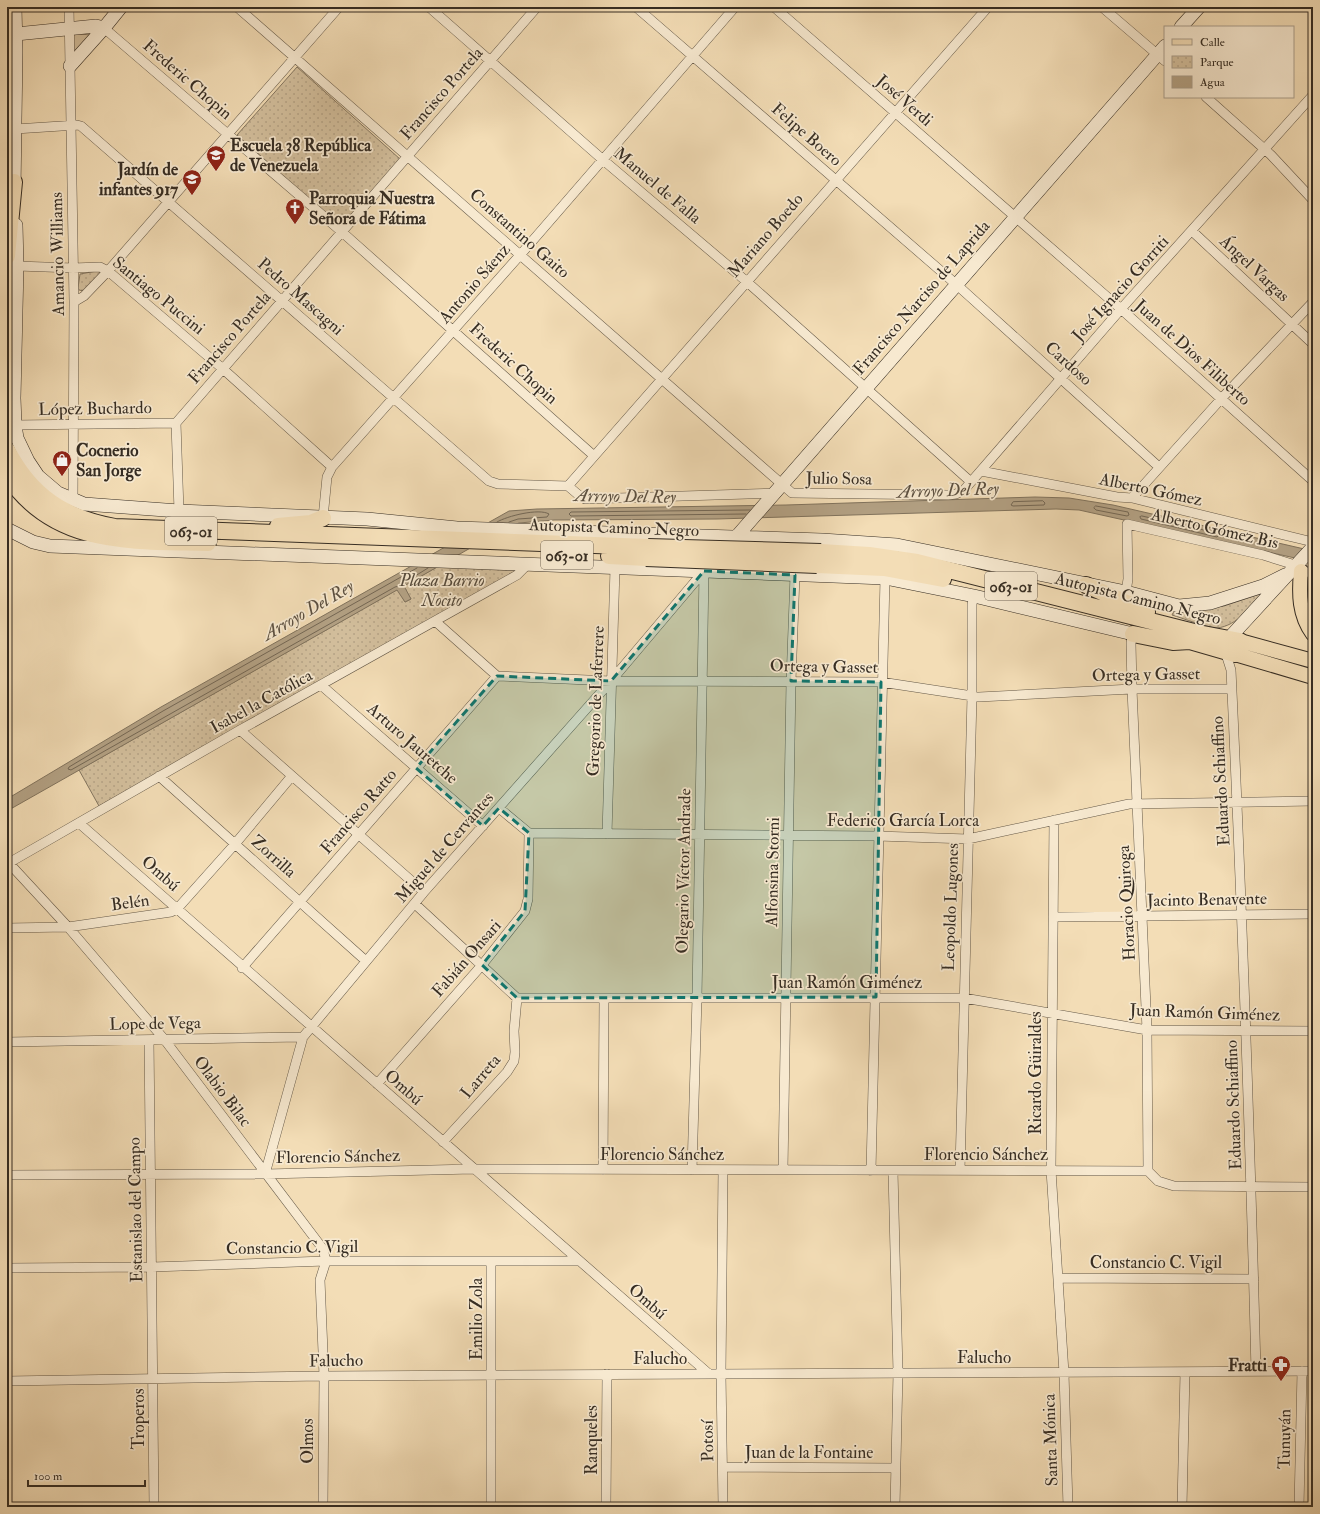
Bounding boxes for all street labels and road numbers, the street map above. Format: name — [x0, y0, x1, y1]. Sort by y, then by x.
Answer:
street label: Frederic Chopin — [138, 35, 237, 125]
street label: Francisco Portela — [395, 42, 488, 144]
street label: José Verdi — [871, 69, 938, 132]
street label: Felipe Boero — [767, 98, 846, 171]
street label: Manuel de Falla — [610, 143, 706, 229]
street label: Constantino Gaito — [465, 184, 574, 283]
street label: Mariano Boedo — [723, 189, 808, 282]
street label: Amancio Williams — [46, 192, 69, 317]
street label: Francisco Narciso de Laprida — [848, 215, 996, 380]
street label: Ángel Vargas — [1215, 229, 1295, 306]
street label: José Ignacio Gorriti — [1067, 231, 1174, 347]
street label: Antonio Sáenz — [433, 239, 515, 328]
street label: Santiago Puccini — [108, 252, 209, 339]
street label: Pedro Mascagni — [253, 253, 349, 340]
street label: Francisco Portela — [183, 286, 276, 388]
street label: Juan de Dios Filiberto — [1129, 294, 1255, 411]
street label: Frederic Chopin — [464, 318, 562, 409]
street label: Cardoso — [1041, 337, 1097, 390]
street label: López Buchardo — [38, 397, 152, 421]
street label: Julio Sosa — [805, 467, 873, 491]
street label: Alberto Gómez — [1096, 468, 1204, 511]
street label: Alberto Gómez Bis — [1148, 503, 1281, 553]
street label: Autopista Camino Negro — [527, 514, 700, 542]
road number: 063-01 — [165, 517, 217, 545]
road number: 063-01 — [541, 541, 593, 569]
street label: Autopista Camino Negro — [1051, 567, 1223, 630]
road number: 063-01 — [985, 572, 1037, 600]
street label: Gregorio de Laferrere — [582, 625, 609, 777]
street label: Ortega y Gasset — [770, 655, 879, 679]
street label: Ortega y Gasset — [1092, 663, 1201, 687]
street label: Isabel la Católica — [206, 664, 317, 738]
street label: Arturo Jauretche — [362, 698, 462, 789]
street label: Eduardo Schiaffino — [1207, 715, 1234, 846]
street label: Francisco Ratto — [316, 764, 401, 858]
street label: Miguel de Cervantes — [391, 788, 498, 907]
street label: Olegario Víctor Andrade — [672, 788, 695, 954]
street label: Federico García Lorca — [827, 810, 980, 831]
street label: Alfonsina Storni — [761, 816, 784, 928]
street label: Zorrilla — [247, 831, 301, 883]
street label: Leopoldo Lugones — [938, 842, 964, 971]
street label: Horacio Quiroga — [1113, 844, 1140, 961]
street label: Ombú — [137, 851, 184, 896]
street label: Jacinto Benavente — [1146, 888, 1267, 912]
street label: Belén — [110, 889, 151, 916]
street label: Fabián Onsari — [427, 915, 506, 1001]
street label: Juan Ramón Giménez — [771, 972, 922, 994]
street label: Juan Ramón Giménez — [1128, 999, 1281, 1027]
street label: Ricardo Güiraldes — [1025, 1011, 1046, 1135]
street label: Lope de Vega — [109, 1012, 202, 1036]
street label: Eduardo Schiaffino — [1221, 1040, 1246, 1170]
street label: Larreta — [456, 1049, 506, 1103]
street label: Olabio Bilac — [189, 1052, 256, 1131]
street label: Ombú — [380, 1065, 427, 1110]
street label: Estanislao del Campo — [124, 1137, 148, 1283]
street label: Florencio Sánchez — [600, 1144, 724, 1165]
street label: Florencio Sánchez — [924, 1144, 1048, 1165]
street label: Florencio Sánchez — [276, 1145, 400, 1168]
street label: Constancio C. Vigil — [226, 1236, 359, 1259]
street label: Constancio C. Vigil — [1090, 1252, 1223, 1273]
street label: Emilio Zola — [466, 1277, 487, 1360]
street label: Ombú — [624, 1279, 671, 1324]
street label: Falucho — [957, 1347, 1011, 1368]
street label: Falucho — [633, 1348, 687, 1369]
street label: Falucho — [309, 1350, 363, 1371]
street label: Troperos — [128, 1388, 150, 1450]
street label: Santa Mónica — [1038, 1392, 1063, 1487]
street label: Ranqueles — [581, 1405, 602, 1475]
street label: Tunuyán — [1273, 1408, 1297, 1469]
street label: Olmos — [297, 1418, 318, 1464]
street label: Potosí — [697, 1419, 718, 1462]
street label: Juan de la Fontaine — [744, 1442, 873, 1464]

